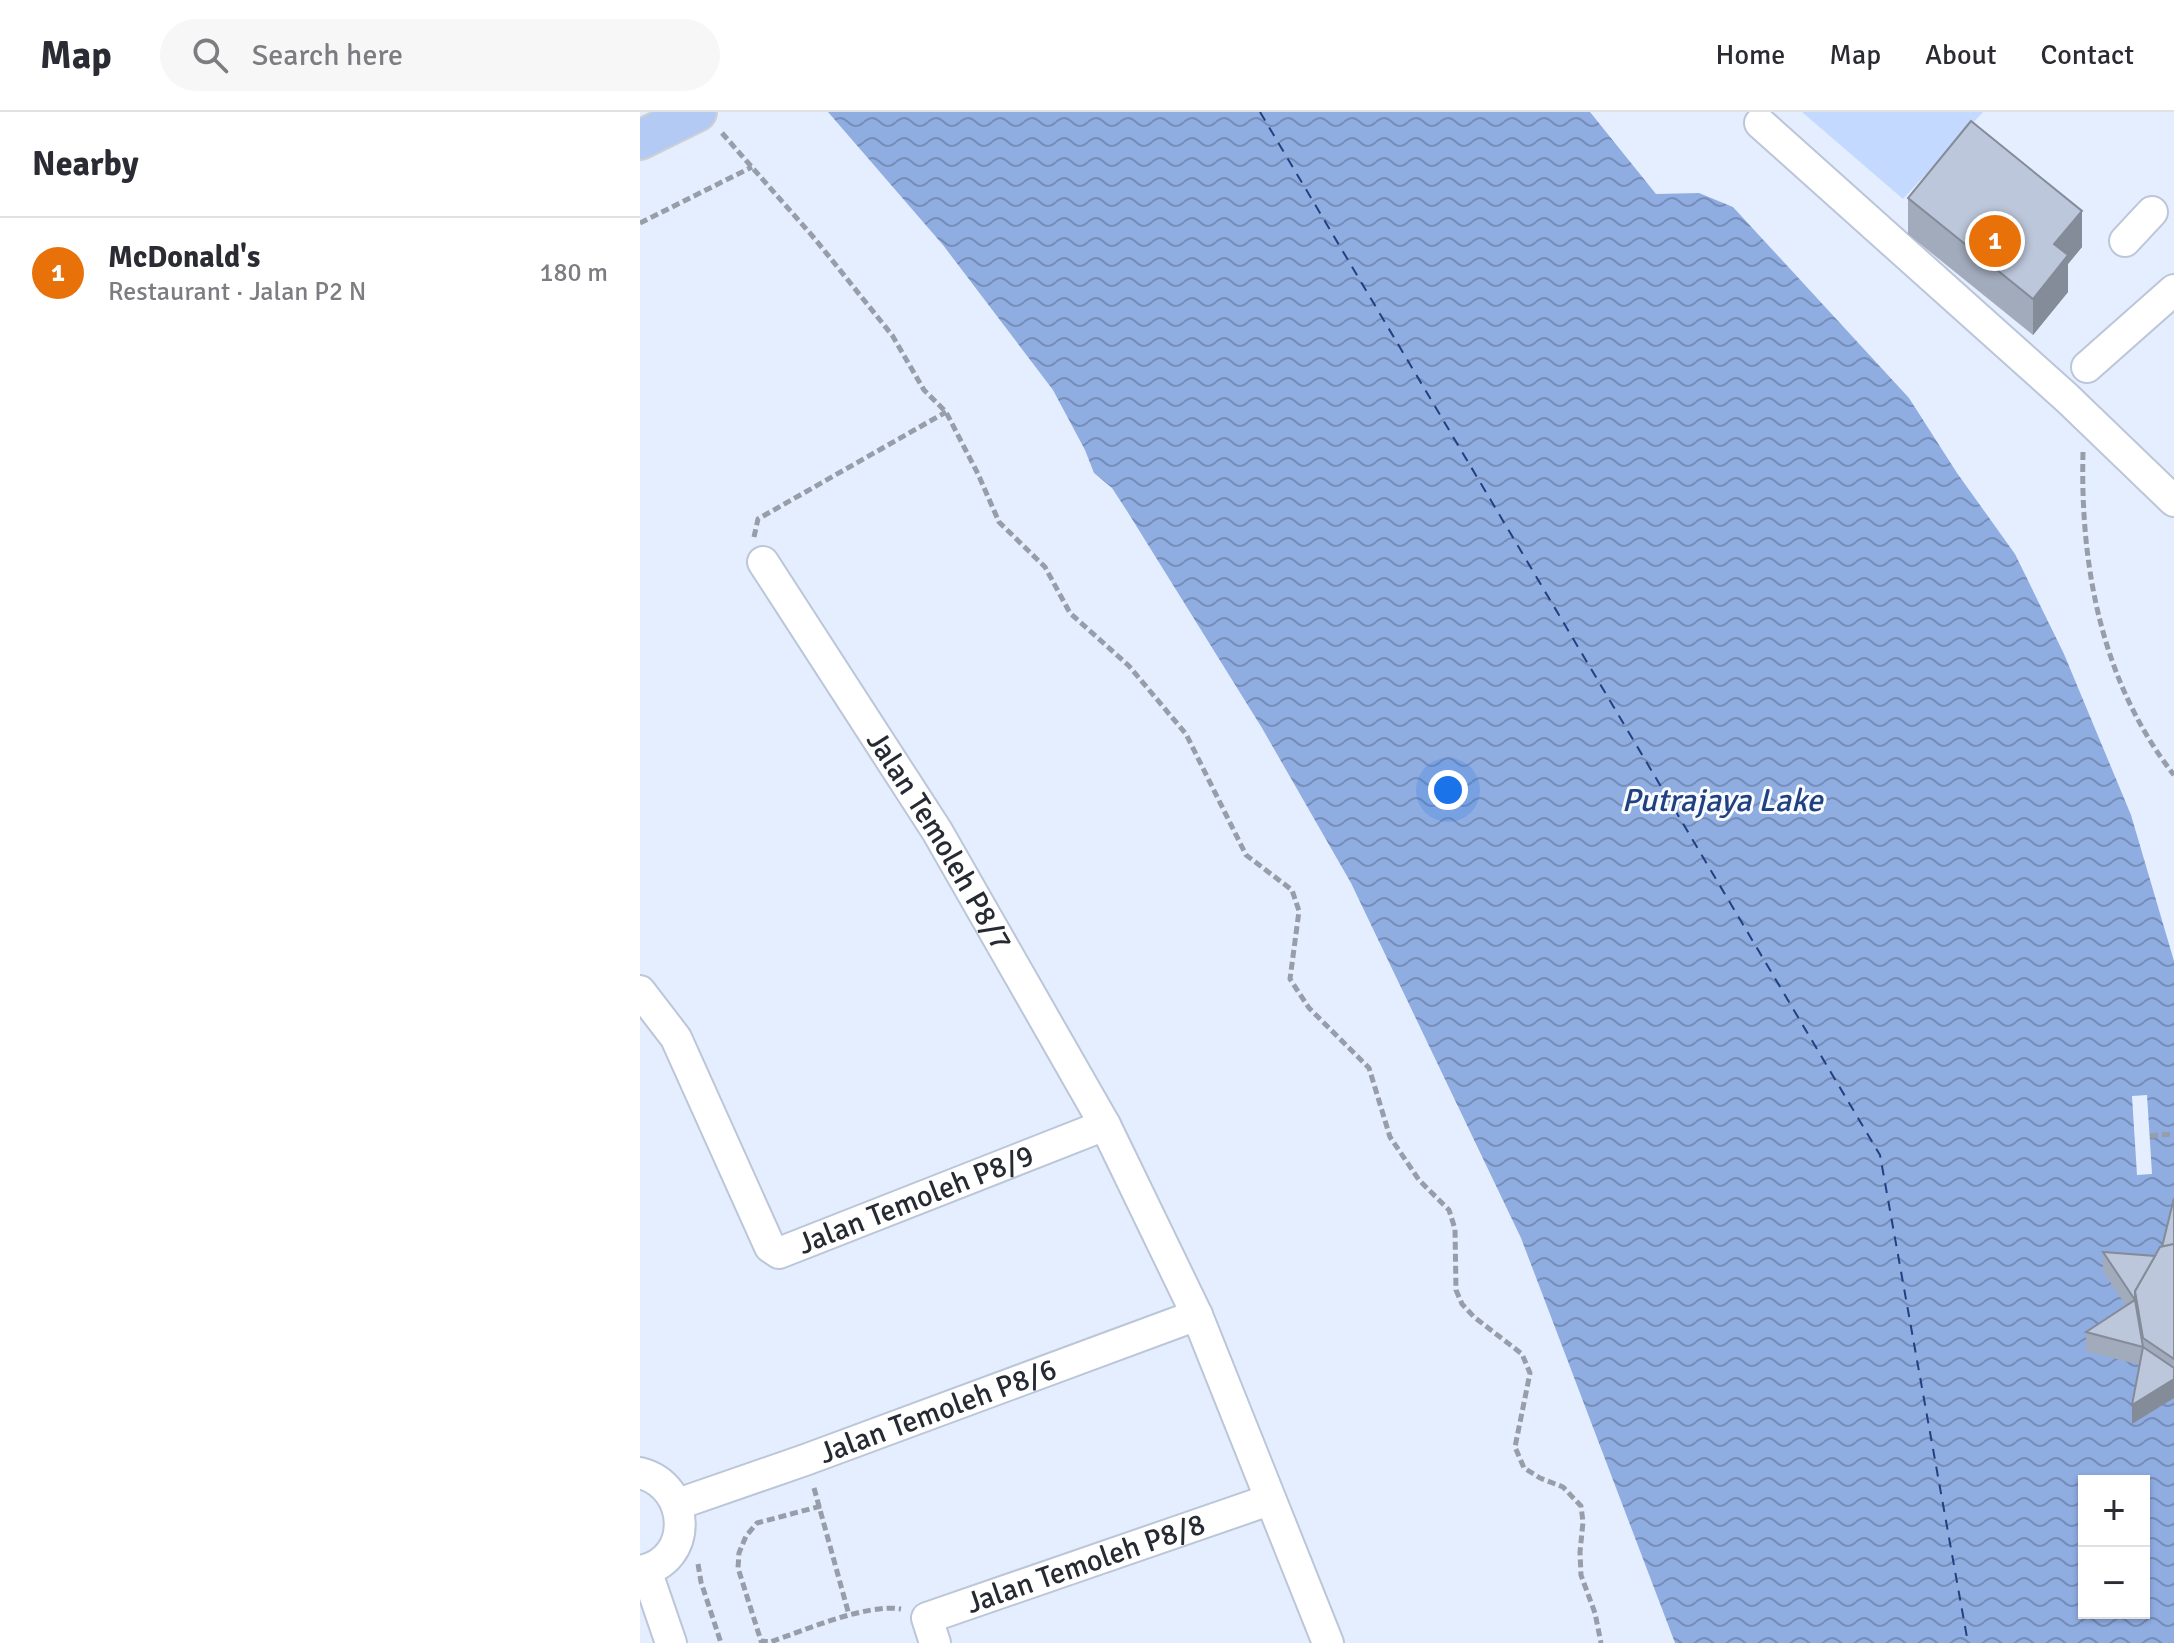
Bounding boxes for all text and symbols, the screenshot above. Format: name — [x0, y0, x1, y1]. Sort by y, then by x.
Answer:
search box — [160, 19, 720, 91]
text: Map — [40, 32, 112, 79]
icon: search — [188, 33, 232, 77]
text: Search here — [252, 37, 403, 74]
text: Home — [1716, 38, 1785, 72]
text: Map — [1829, 38, 1881, 72]
text: About — [1925, 38, 1997, 72]
text: Contact — [2041, 38, 2134, 72]
text: Nearby — [32, 143, 139, 185]
pin: 1 — [1969, 211, 2021, 271]
text: McDonald's — [108, 239, 260, 276]
text: 1 — [51, 257, 65, 289]
text: 180 m — [539, 257, 608, 289]
text: Restaurant · Jalan P2 N — [108, 276, 366, 308]
street label: Jalan Temoleh P8/7 — [859, 724, 1020, 957]
your location — [1428, 770, 1468, 810]
water label: Putrajaya Lake — [1622, 781, 1824, 820]
street label: Jalan Temoleh P8/9 — [792, 1136, 1039, 1262]
street label: Jalan Temoleh P8/6 — [814, 1350, 1062, 1472]
map controls — [2078, 1475, 2150, 1619]
button: + — [2078, 1475, 2150, 1547]
street label: Jalan Temoleh P8/8 — [961, 1505, 1210, 1622]
button: − — [2078, 1547, 2150, 1619]

